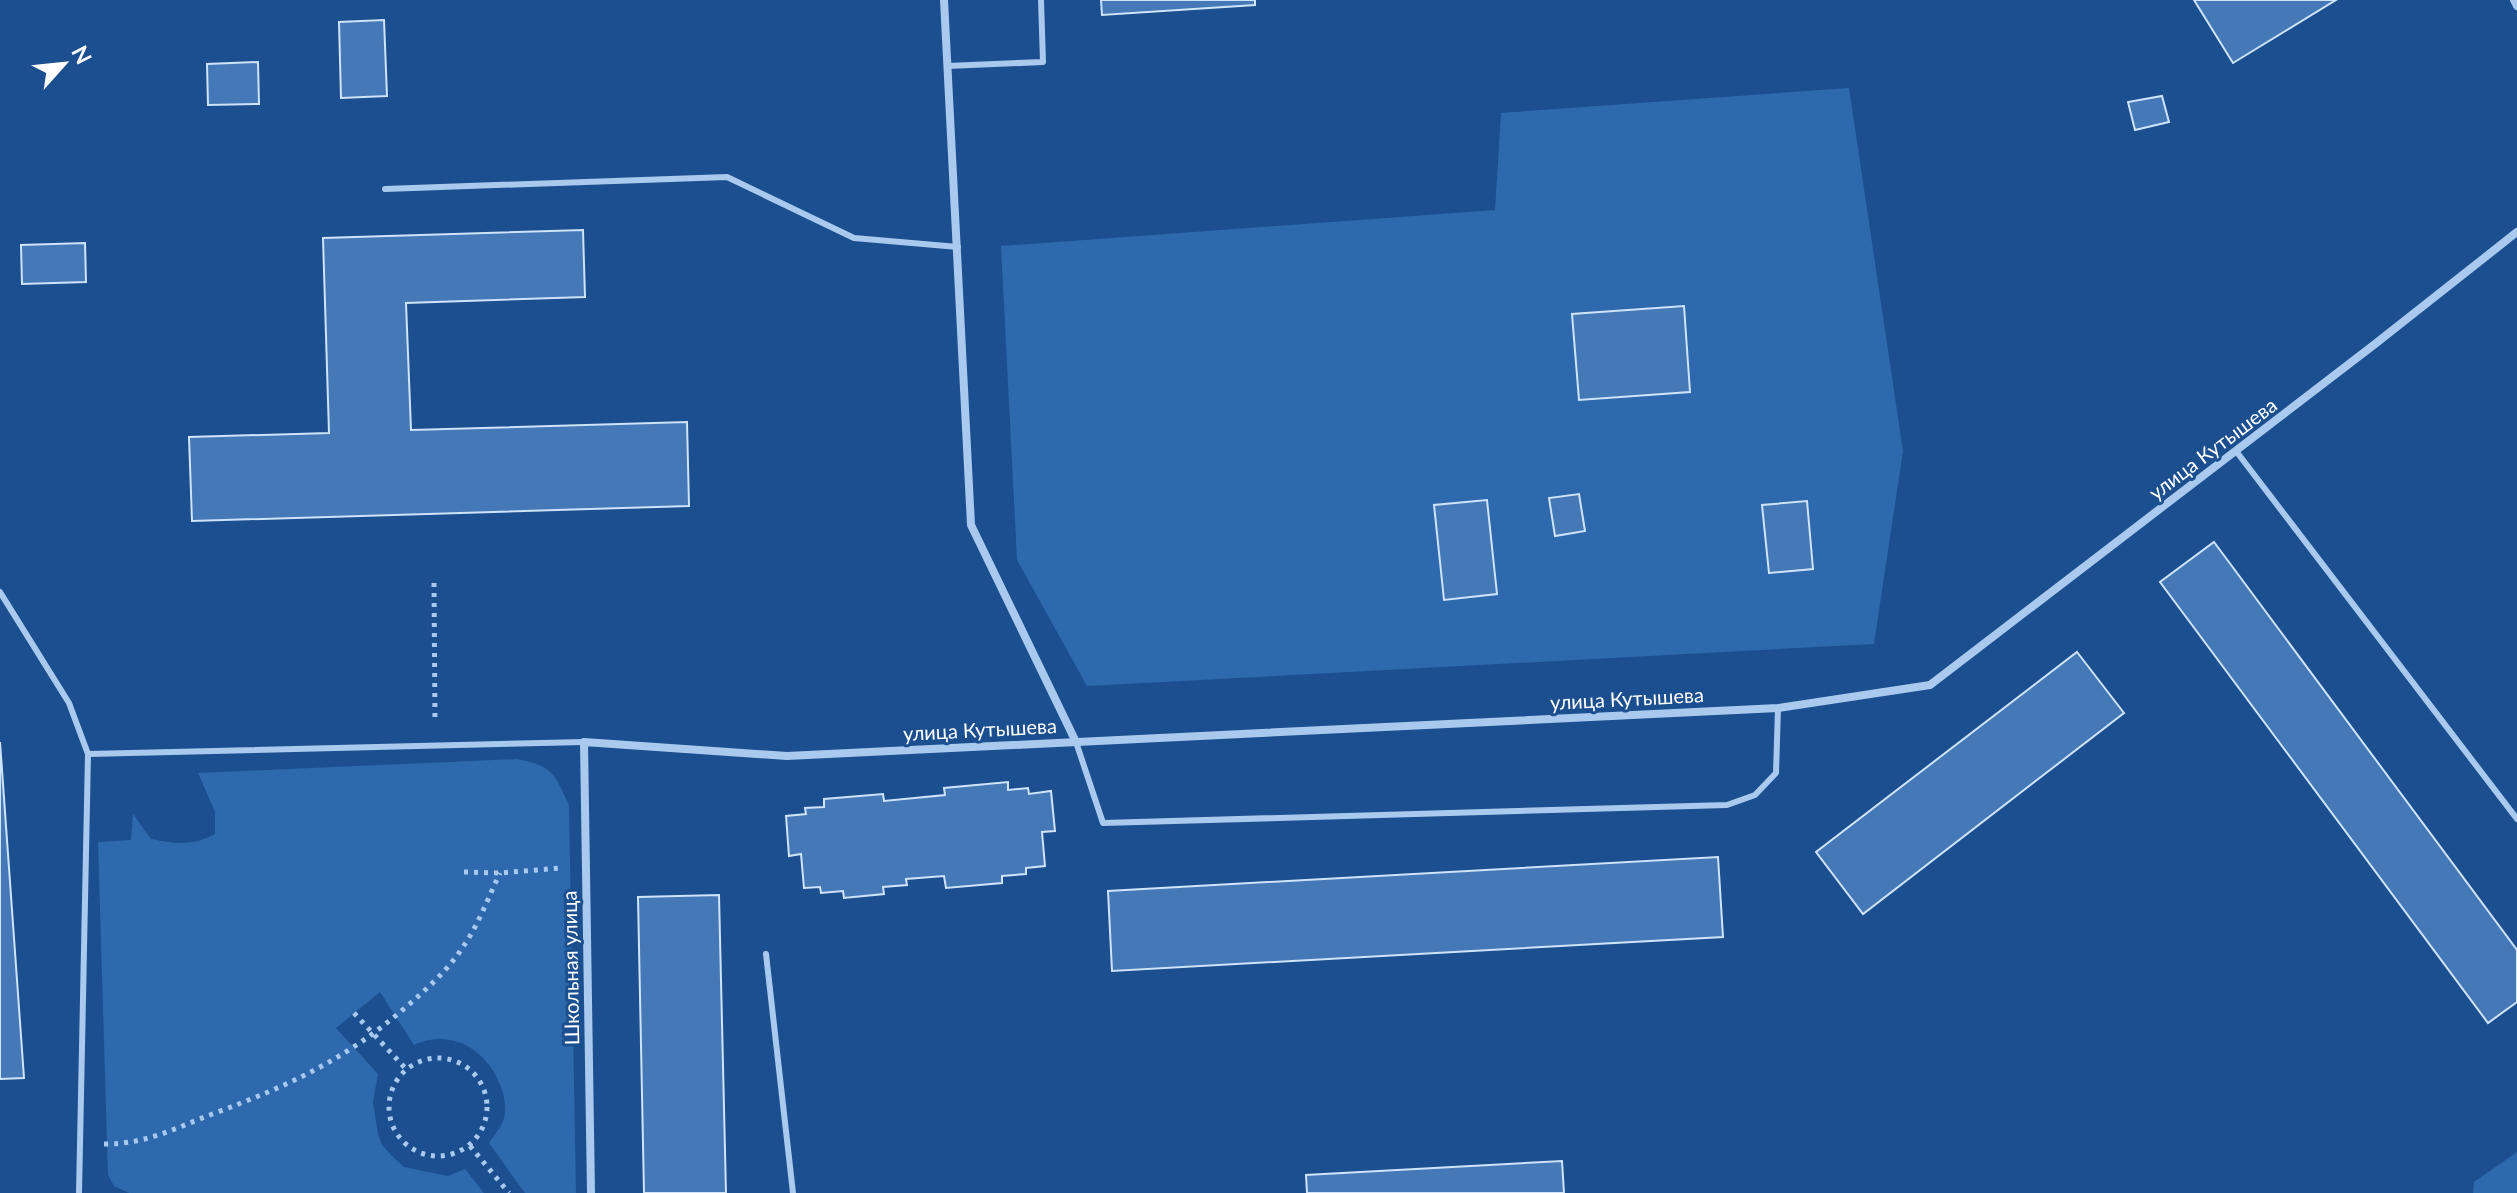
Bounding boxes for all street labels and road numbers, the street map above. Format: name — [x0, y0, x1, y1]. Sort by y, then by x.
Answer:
street label: улица Кутышева — [2144, 392, 2281, 504]
street label: улица Кутышева — [1549, 682, 1704, 714]
street label: улица Кутышева — [902, 713, 1057, 745]
street label: Школьная улица — [557, 891, 583, 1045]

